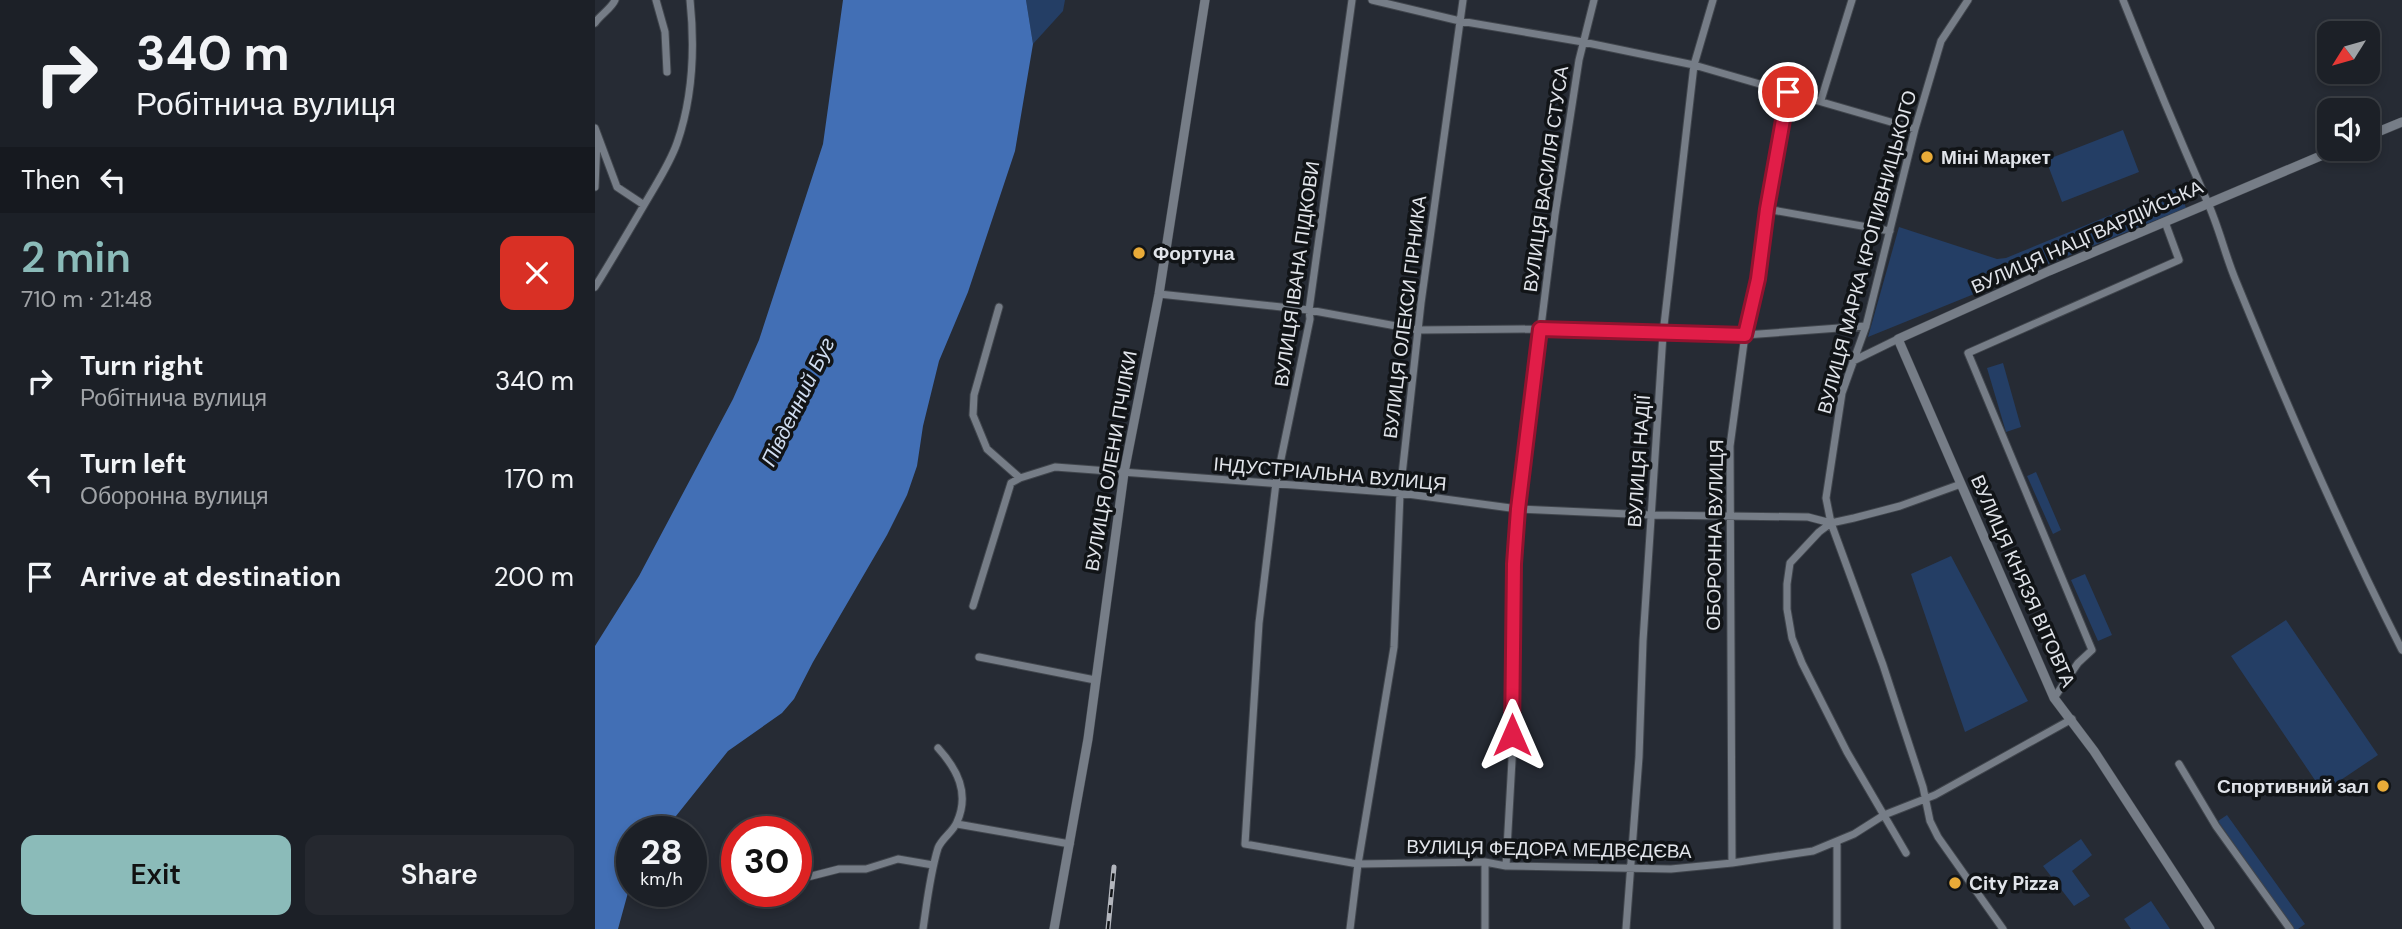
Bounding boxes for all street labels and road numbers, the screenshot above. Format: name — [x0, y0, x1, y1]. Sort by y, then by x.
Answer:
street label: ВУЛИЦЯ ВАСИЛЯ СТУСА — [1518, 64, 1574, 294]
street label: ВУЛИЦЯ МАРКА КРОПИВНИЦЬКОГО — [1812, 87, 1922, 417]
street label: ВУЛИЦЯ ІВАНА ПІДКОВИ — [1269, 160, 1325, 388]
street label: ВУЛИЦЯ НАЦГВАРДІЙСЬКА — [1967, 174, 2207, 299]
street label: ВУЛИЦЯ ОЛЕКСИ ГІРНИКА — [1378, 194, 1432, 440]
street label: ВУЛИЦЯ ОЛЕНИ ПЧІЛКИ — [1079, 349, 1143, 573]
street label: ВУЛИЦЯ НАДІЇ — [1622, 393, 1656, 528]
street label: ОБОРОННА ВУЛИЦЯ — [1701, 439, 1729, 631]
street label: ІНДУСТРІАЛЬНА ВУЛИЦЯ — [1213, 451, 1447, 497]
street label: ВУЛИЦЯ КНЯЗЯ ВІТОВТА — [1965, 471, 2081, 691]
street label: ВУЛИЦЯ ФЕДОРА МЕДВЄДЄВА — [1406, 834, 1692, 864]

